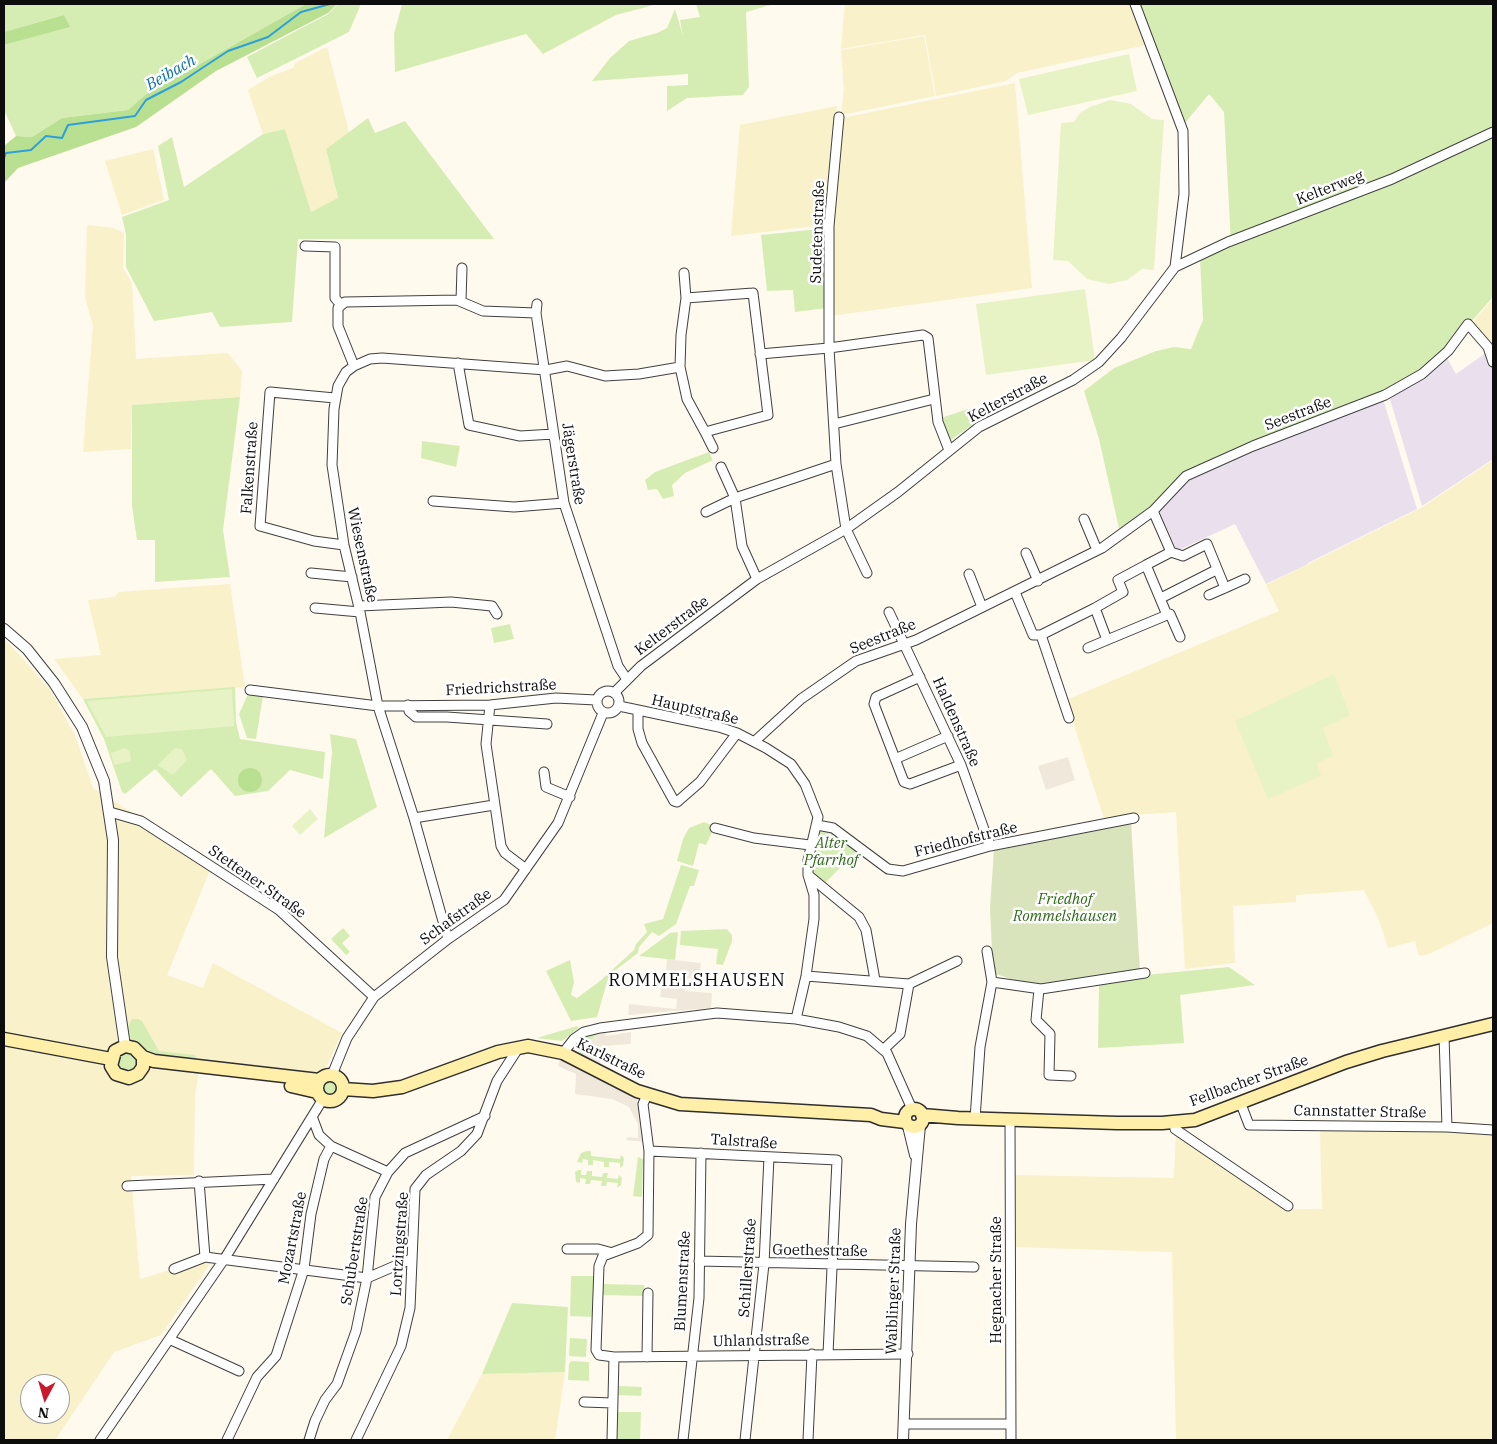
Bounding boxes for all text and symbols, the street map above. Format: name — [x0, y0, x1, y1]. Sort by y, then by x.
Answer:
water label: Beibach — [143, 51, 199, 95]
street label: Kelterweg — [1294, 167, 1366, 209]
street label: Sudetenstraße — [807, 180, 829, 284]
street label: Kelterstraße — [965, 369, 1051, 427]
street label: Seestraße — [1262, 393, 1334, 435]
street label: Falkenstraße — [238, 421, 262, 515]
street label: Jägerstraße — [558, 422, 588, 506]
street label: Wiesenstraße — [343, 506, 381, 604]
street label: Kelterstraße — [632, 592, 712, 660]
street label: Seestraße — [847, 616, 919, 658]
street label: Haldenstraße — [928, 674, 984, 770]
street label: Friedrichstraße — [445, 676, 557, 700]
street label: Hauptstraße — [650, 691, 740, 729]
street label: Friedhofstraße — [913, 818, 1019, 862]
park label: Alter Pfarrhof — [804, 835, 858, 870]
street label: Stettener Straße — [205, 842, 309, 922]
street label: Schafstraße — [417, 885, 495, 949]
park label: Friedhof Rommelshausen — [1013, 891, 1117, 926]
district label: ROMMELSHAUSEN — [607, 970, 787, 992]
street label: Karlstraße — [573, 1035, 649, 1083]
street label: Fellbacher Straße — [1187, 1051, 1311, 1111]
street label: Cannstatter Straße — [1294, 1102, 1426, 1122]
street label: Talstraße — [710, 1131, 778, 1153]
street label: Mozartstraße — [275, 1190, 311, 1286]
street label: Lortzingstraße — [387, 1191, 413, 1297]
street label: Schubertstraße — [338, 1196, 372, 1306]
street label: Hegnacher Straße — [988, 1216, 1006, 1344]
street label: Schillerstraße — [736, 1218, 760, 1318]
street label: Waiblinger Straße — [883, 1227, 905, 1355]
street label: Blumenstraße — [671, 1230, 695, 1332]
street label: Goethestraße — [772, 1241, 868, 1261]
street label: Uhlandstraße — [712, 1331, 810, 1351]
north arrow — [20, 1374, 70, 1424]
text: N — [37, 1403, 50, 1422]

